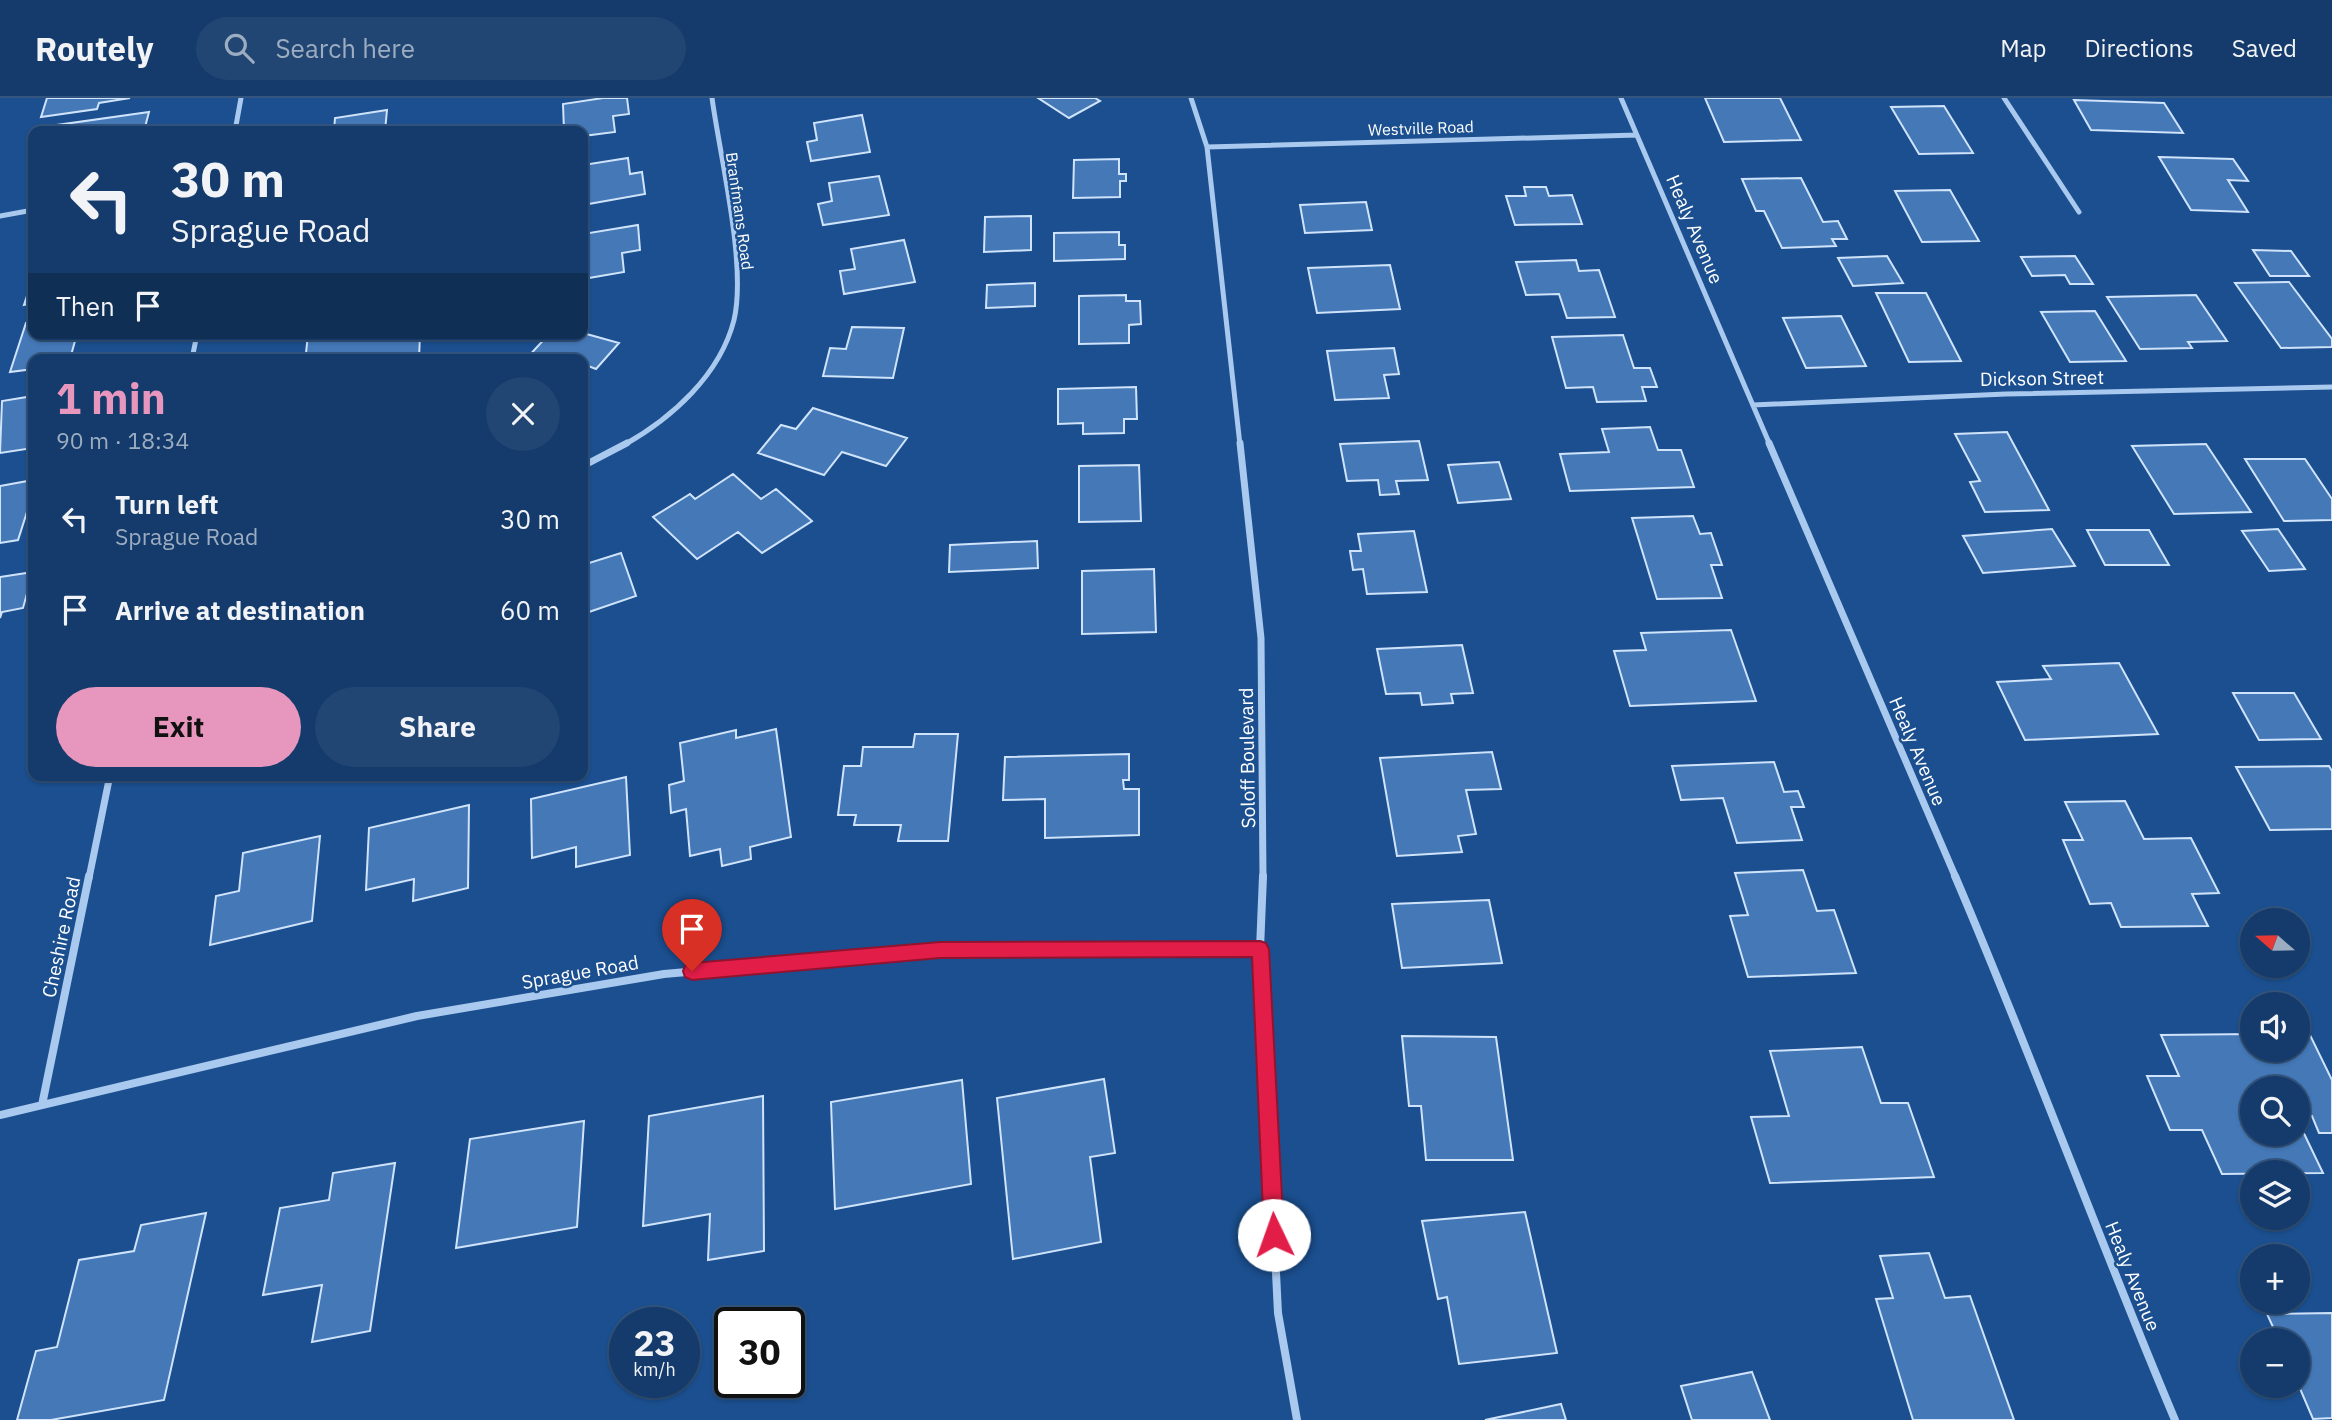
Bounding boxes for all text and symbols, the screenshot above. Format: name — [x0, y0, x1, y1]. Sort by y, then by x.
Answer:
search box — [196, 17, 686, 80]
text: Routely — [35, 27, 154, 70]
icon: search — [220, 29, 258, 67]
text: Search here — [276, 31, 415, 65]
text: Map — [2000, 32, 2046, 64]
text: Directions — [2084, 32, 2194, 64]
text: Saved — [2232, 32, 2297, 64]
street label: Westville Road — [1368, 116, 1474, 140]
text: 30 m — [171, 147, 285, 210]
street label: Branfmans Road — [722, 151, 758, 271]
icon: left — [56, 154, 147, 245]
street label: Healy Avenue — [1661, 171, 1729, 287]
text: Sprague Road — [171, 209, 371, 251]
icon: arrive — [129, 287, 167, 325]
text: Then — [56, 289, 115, 323]
street label: Dickson Street — [1980, 365, 2104, 391]
text: 1 min — [56, 371, 166, 426]
button: close — [486, 377, 560, 451]
text: 90 m · 18:34 — [56, 425, 189, 455]
text: Turn left — [115, 487, 218, 521]
icon: left — [56, 500, 94, 538]
text: 30 m — [500, 502, 560, 536]
text: Sprague Road — [115, 521, 258, 551]
icon: arrive — [56, 591, 94, 629]
text: Arrive at destination — [115, 593, 365, 627]
text: 60 m — [500, 593, 560, 627]
button: Exit — [56, 687, 301, 767]
button: Share — [315, 687, 560, 767]
street label: Soloff Boulevard — [1234, 687, 1260, 829]
street label: Healy Avenue — [1884, 693, 1952, 809]
street label: Cheshire Road — [36, 874, 86, 1000]
pin — [662, 899, 722, 971]
north arrow — [2240, 908, 2310, 978]
map controls — [2240, 908, 2310, 1398]
icon: arrive — [673, 910, 711, 948]
street label: Sprague Road — [520, 950, 640, 994]
button: sound — [2240, 992, 2310, 1062]
button: search — [2240, 1076, 2310, 1146]
button: layers — [2240, 1160, 2310, 1230]
position arrow — [1237, 1198, 1311, 1272]
street label: Healy Avenue — [2100, 1218, 2166, 1334]
button: + — [2240, 1244, 2310, 1314]
speed limit sign: 30 — [714, 1307, 805, 1398]
text: 23 — [633, 1320, 676, 1366]
button: − — [2240, 1328, 2310, 1398]
text: km/h — [633, 1358, 676, 1381]

